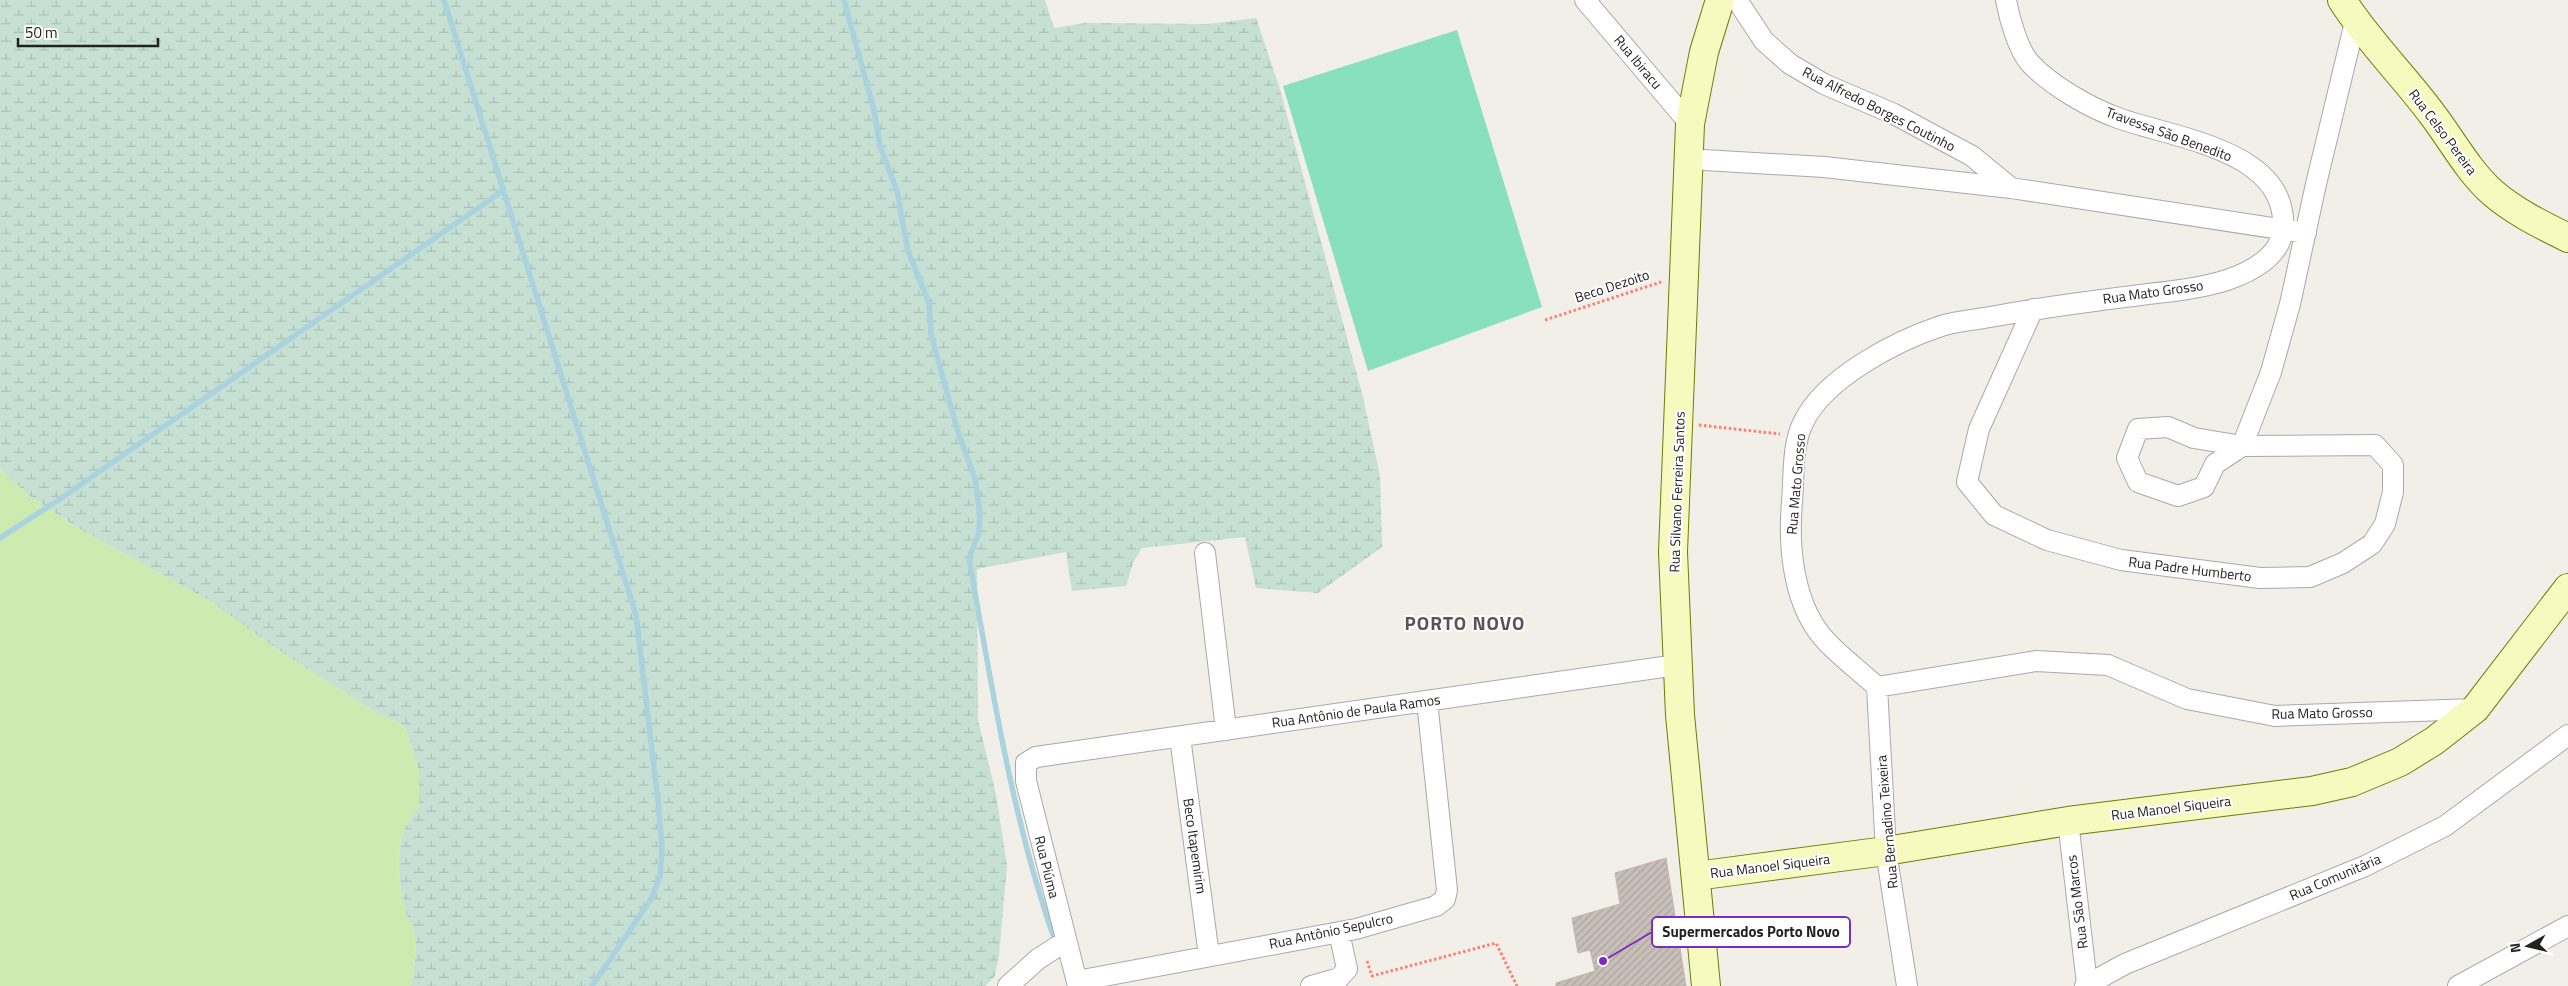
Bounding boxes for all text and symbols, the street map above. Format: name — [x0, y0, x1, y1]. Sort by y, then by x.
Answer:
scale bar — [18, 15, 158, 47]
text: 50 m — [25, 21, 58, 44]
street label: Rua Ibiracu — [1609, 30, 1667, 93]
street label: Rua Alfredo Borges Coutinho — [1799, 61, 1959, 156]
street label: Rua Celso Pereira — [2404, 84, 2483, 179]
street label: Travessa São Benedito — [2103, 101, 2235, 166]
street label: Beco Dezoito — [1572, 264, 1652, 307]
street label: Rua Mato Grosso — [2101, 274, 2205, 309]
street label: Rua Silvano Ferreira Santos — [1663, 411, 1690, 573]
street label: Rua Mato Grosso — [1781, 433, 1810, 535]
street label: Rua Padre Humberto — [2127, 551, 2253, 586]
district label: PORTO NOVO — [1405, 608, 1525, 637]
street label: Rua Antônio de Paula Ramos — [1270, 688, 1442, 733]
street label: Rua Mato Grosso — [2271, 701, 2373, 724]
street label: Rua Bernadino Teixeira — [1870, 754, 1903, 890]
street label: Rua Manoel Siqueira — [2110, 790, 2232, 825]
street label: Beco Itapemirim — [1178, 797, 1213, 895]
street label: Rua Piúma — [1030, 833, 1065, 900]
street label: Rua Manoel Siqueira — [1709, 848, 1831, 883]
street label: Rua Comunitária — [2286, 848, 2384, 905]
street label: Rua São Marcos — [2060, 854, 2093, 950]
street label: Rua Antônio Sepulcro — [1267, 907, 1395, 954]
callout: Supermercados Porto Novo — [1652, 917, 1850, 947]
text: Supermercados Porto Novo — [1662, 920, 1840, 943]
north arrow — [2503, 921, 2553, 971]
text: N — [2504, 942, 2526, 954]

